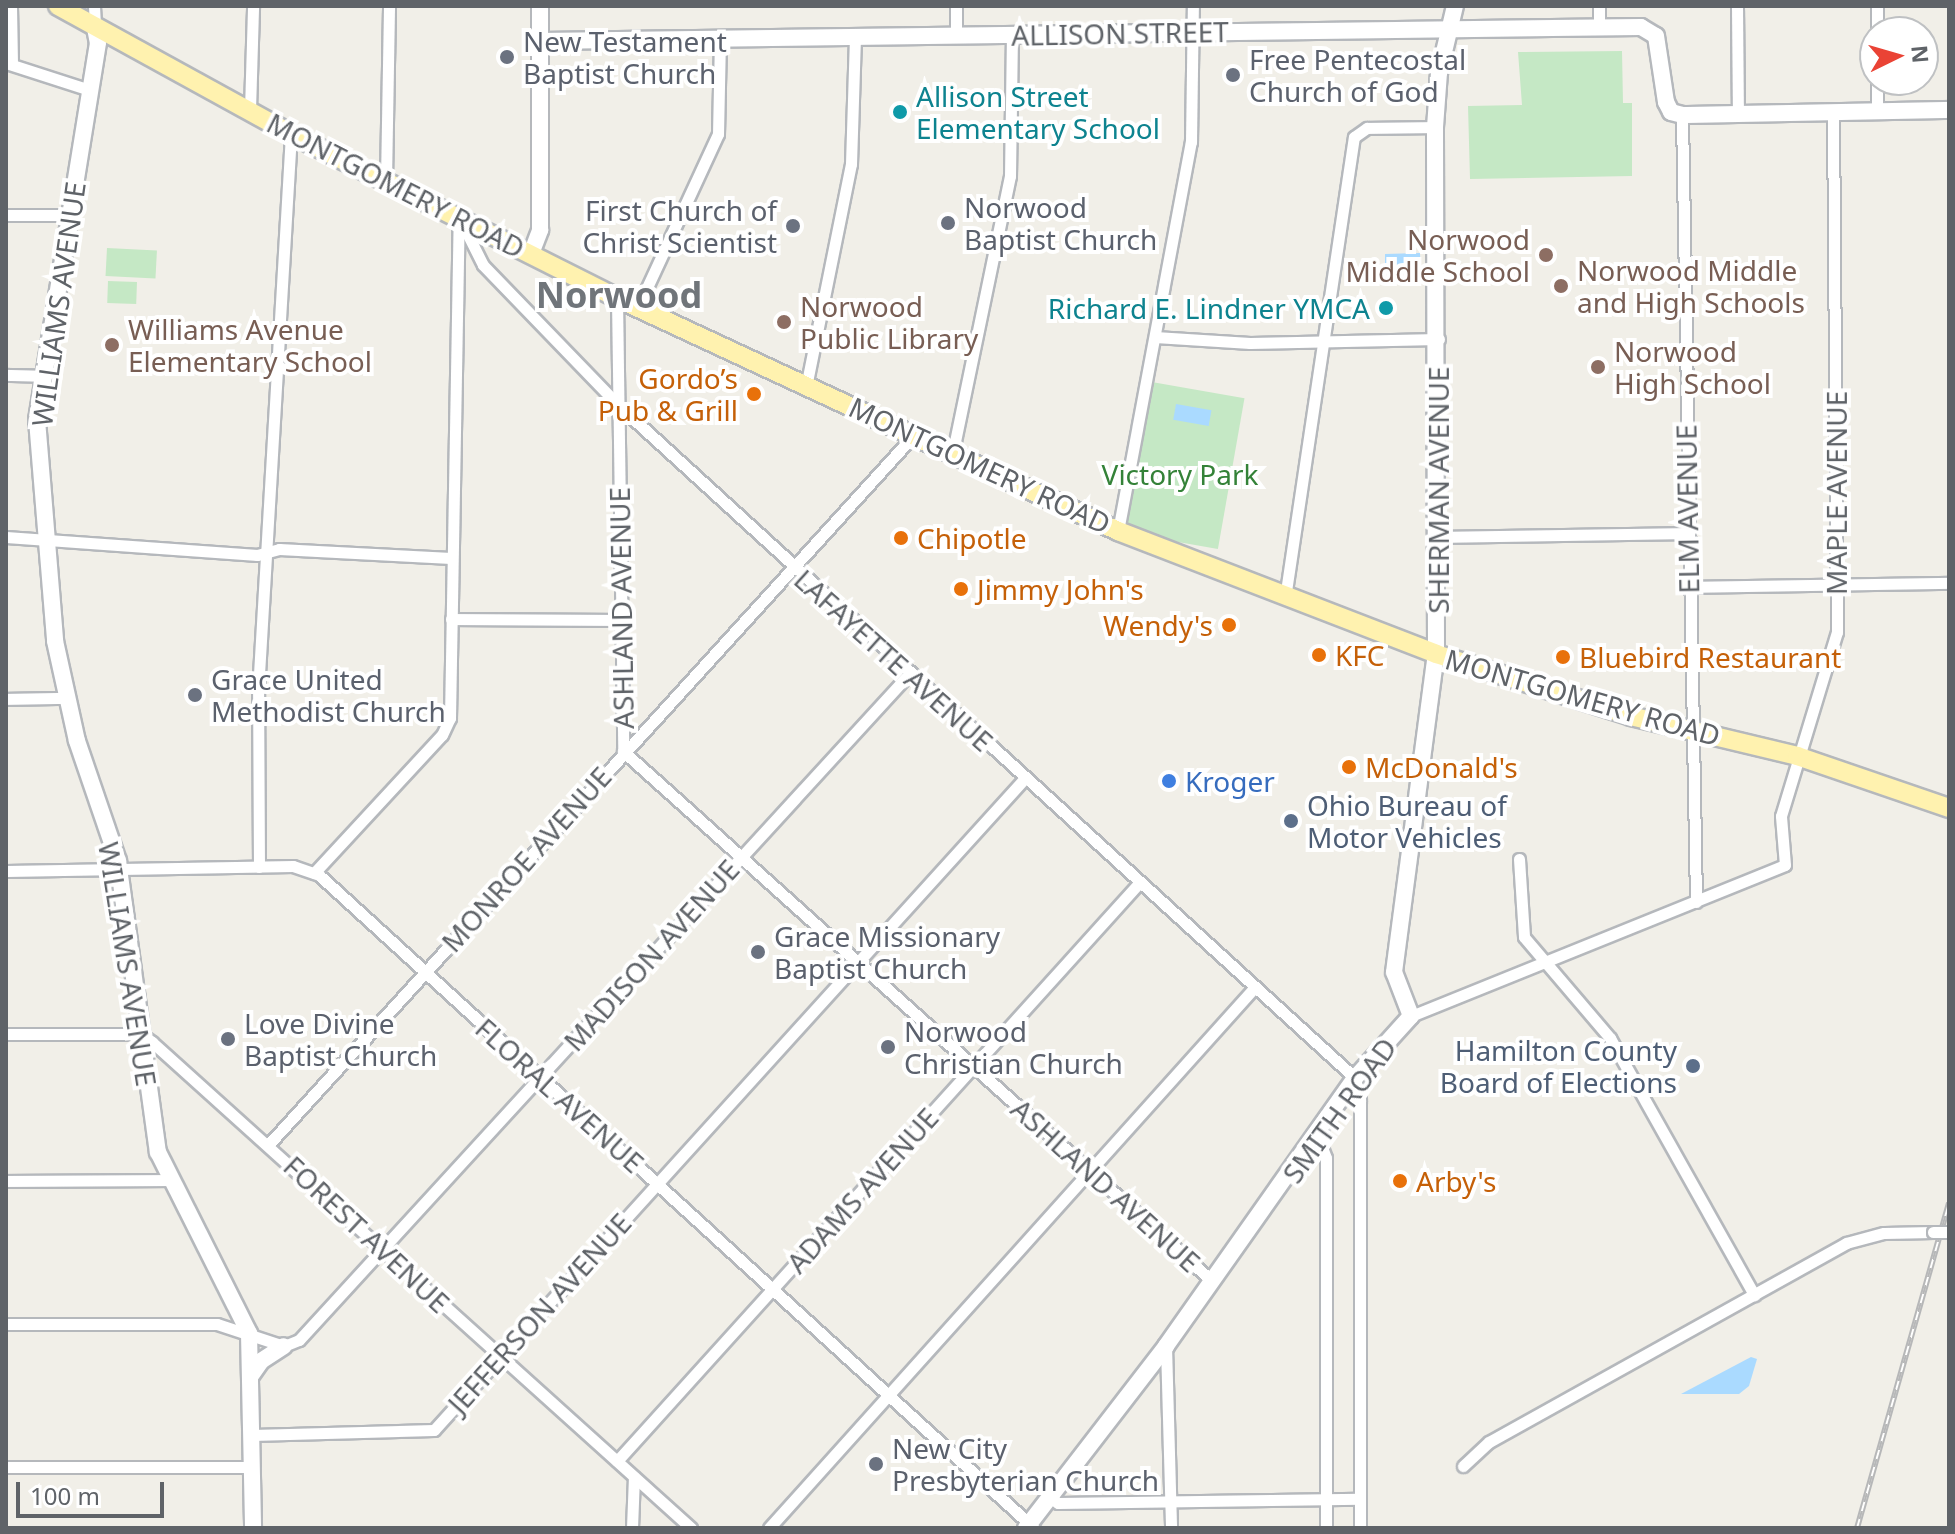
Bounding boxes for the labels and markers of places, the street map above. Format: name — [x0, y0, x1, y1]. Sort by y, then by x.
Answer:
place label: New Testament Baptist Church — [523, 24, 727, 90]
place label: Free Pentecostal Church of God — [1249, 42, 1466, 108]
marker: New Testament Baptist Church — [498, 48, 516, 66]
marker: Free Pentecostal Church of God — [1224, 66, 1242, 84]
place label: Allison Street Elementary School — [916, 79, 1160, 145]
marker: Allison Street Elementary School — [891, 103, 909, 121]
place label: Norwood Baptist Church — [964, 190, 1157, 256]
place label: First Church of Christ Scientist — [582, 193, 777, 259]
marker: Norwood Baptist Church — [939, 214, 957, 232]
marker: First Church of Christ Scientist — [784, 217, 802, 235]
place label: Norwood Middle School — [1345, 222, 1530, 288]
marker: Norwood Middle School — [1537, 246, 1555, 264]
place label: Norwood Middle and High Schools — [1577, 253, 1805, 319]
marker: Norwood Middle and High Schools — [1552, 277, 1570, 295]
place label: Norwood Public Library — [800, 289, 978, 355]
place label: Richard E. Lindner YMCA — [1048, 291, 1370, 325]
marker: Richard E. Lindner YMCA — [1377, 299, 1395, 317]
place label: Williams Avenue Elementary School — [128, 312, 372, 378]
marker: Norwood Public Library — [775, 313, 793, 331]
place label: Norwood High School — [1614, 334, 1771, 400]
marker: Williams Avenue Elementary School — [103, 336, 121, 354]
marker: Norwood High School — [1589, 358, 1607, 376]
place label: Gordo’s Pub & Grill — [598, 361, 738, 427]
marker: Gordo’s Pub & Grill — [745, 385, 763, 403]
place label: Chipotle — [917, 521, 1027, 555]
marker: Chipotle — [892, 529, 910, 547]
place label: Jimmy John's — [977, 572, 1144, 606]
marker: Jimmy John's — [952, 580, 970, 598]
place label: Wendy's — [1103, 608, 1213, 642]
marker: Wendy's — [1220, 616, 1238, 634]
place label: KFC — [1335, 638, 1385, 672]
place label: Bluebird Restaurant — [1579, 640, 1841, 674]
marker: KFC — [1310, 646, 1328, 664]
marker: Bluebird Restaurant — [1554, 648, 1572, 666]
place label: Grace United Methodist Church — [211, 662, 446, 728]
marker: Grace United Methodist Church — [186, 686, 204, 704]
place label: McDonald's — [1365, 750, 1518, 784]
marker: McDonald's — [1340, 758, 1358, 776]
place label: Kroger — [1185, 764, 1275, 798]
marker: Kroger — [1160, 772, 1178, 790]
place label: Ohio Bureau of Motor Vehicles — [1307, 788, 1507, 854]
marker: Ohio Bureau of Motor Vehicles — [1282, 812, 1300, 830]
place label: Grace Missionary Baptist Church — [774, 919, 1000, 985]
marker: Grace Missionary Baptist Church — [749, 943, 767, 961]
place label: Love Divine Baptist Church — [244, 1006, 437, 1072]
place label: Norwood Christian Church — [904, 1014, 1123, 1080]
marker: Love Divine Baptist Church — [219, 1030, 237, 1048]
place label: Hamilton County Board of Elections — [1440, 1033, 1677, 1099]
marker: Norwood Christian Church — [879, 1038, 897, 1056]
marker: Hamilton County Board of Elections — [1684, 1057, 1702, 1075]
place label: Arby's — [1416, 1164, 1496, 1198]
marker: Arby's — [1391, 1172, 1409, 1190]
place label: New City Presbyterian Church — [892, 1431, 1159, 1497]
marker: New City Presbyterian Church — [867, 1455, 885, 1473]

